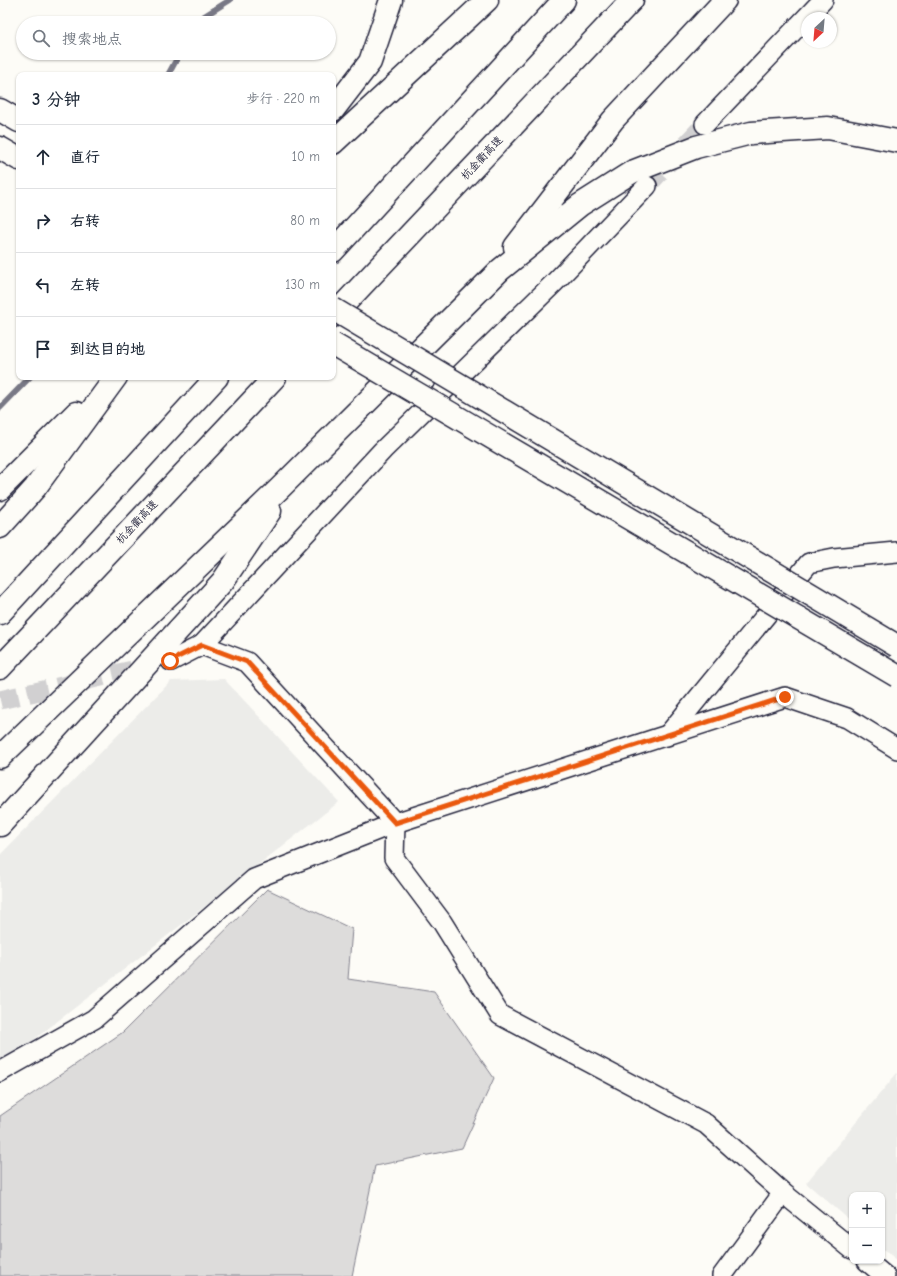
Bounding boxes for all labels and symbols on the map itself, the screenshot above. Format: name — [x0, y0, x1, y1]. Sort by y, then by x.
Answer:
north arrow — [801, 12, 837, 48]
street label: 杭金衢高速 — [458, 133, 506, 183]
street label: 杭金衢高速 — [113, 497, 161, 547]
route start — [161, 652, 179, 670]
route end — [776, 688, 794, 706]

